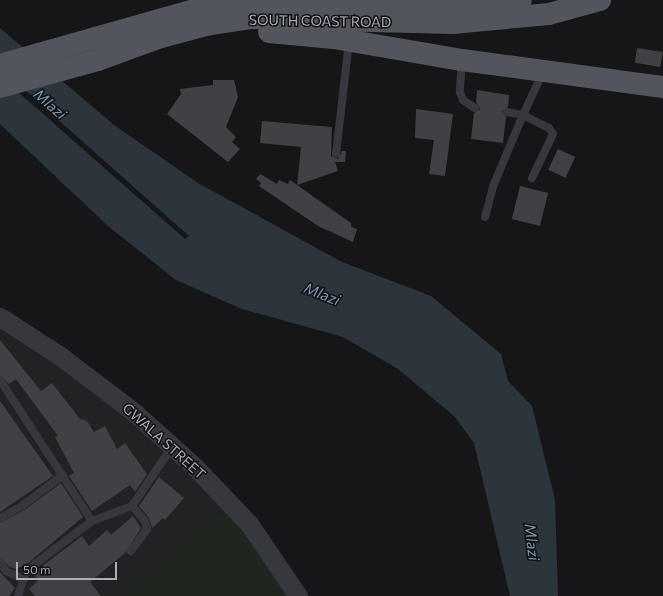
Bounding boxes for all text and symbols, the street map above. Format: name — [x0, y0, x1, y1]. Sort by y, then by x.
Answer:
street label: SOUTH COAST ROAD — [249, 11, 391, 31]
water label: Mlazi — [30, 85, 70, 123]
water label: Mlazi — [301, 279, 343, 309]
street label: GWALA STREET — [119, 399, 209, 483]
water label: Mlazi — [521, 522, 543, 562]
scale bar — [18, 554, 119, 580]
text: 50 m — [23, 562, 51, 576]

